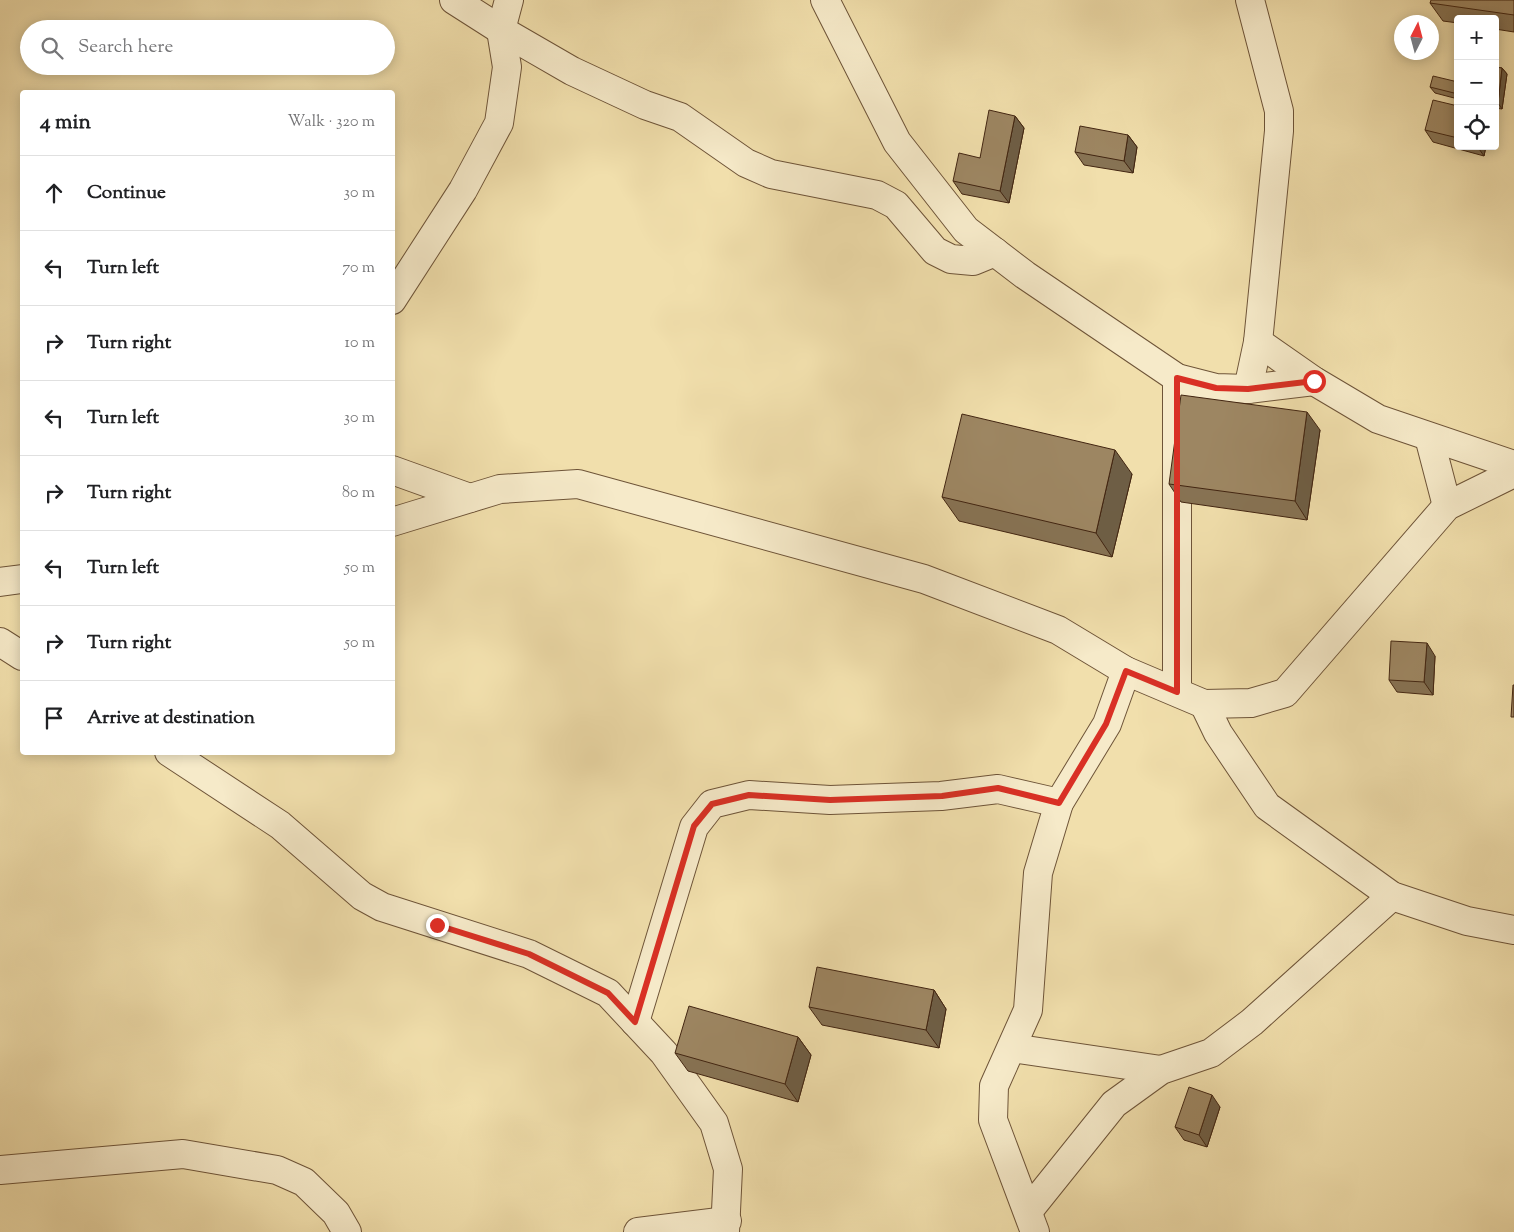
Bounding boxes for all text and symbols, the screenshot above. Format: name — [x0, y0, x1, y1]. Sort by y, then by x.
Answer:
north arrow — [1394, 15, 1439, 60]
map controls — [1454, 15, 1499, 150]
button: + — [1454, 15, 1499, 60]
search box — [20, 20, 395, 75]
icon: search — [38, 34, 66, 62]
text: Search here — [78, 34, 173, 61]
button: − — [1454, 60, 1499, 105]
button: locate — [1454, 105, 1499, 150]
text: 4 min — [40, 108, 91, 138]
text: Walk · 320 m — [288, 111, 375, 134]
icon: ahead — [40, 179, 68, 207]
text: Continue — [87, 180, 166, 207]
text: 30 m — [344, 182, 375, 205]
icon: left — [40, 254, 68, 282]
text: Turn left — [87, 255, 159, 282]
text: 70 m — [342, 257, 375, 280]
icon: right — [40, 329, 68, 357]
text: Turn right — [87, 330, 171, 357]
text: 10 m — [345, 332, 375, 355]
route start — [1303, 370, 1326, 393]
icon: left — [40, 404, 68, 432]
text: Turn left — [87, 405, 159, 432]
text: 30 m — [344, 407, 375, 430]
icon: right — [40, 479, 68, 507]
text: Turn right — [87, 480, 171, 507]
text: 80 m — [342, 482, 375, 505]
icon: left — [40, 554, 68, 582]
text: Turn left — [87, 555, 159, 582]
text: 50 m — [344, 557, 375, 580]
icon: right — [40, 629, 68, 657]
text: Turn right — [87, 630, 171, 657]
text: 50 m — [344, 632, 375, 655]
icon: arrive — [40, 704, 68, 732]
text: Arrive at destination — [87, 705, 255, 732]
route end — [426, 914, 449, 937]

